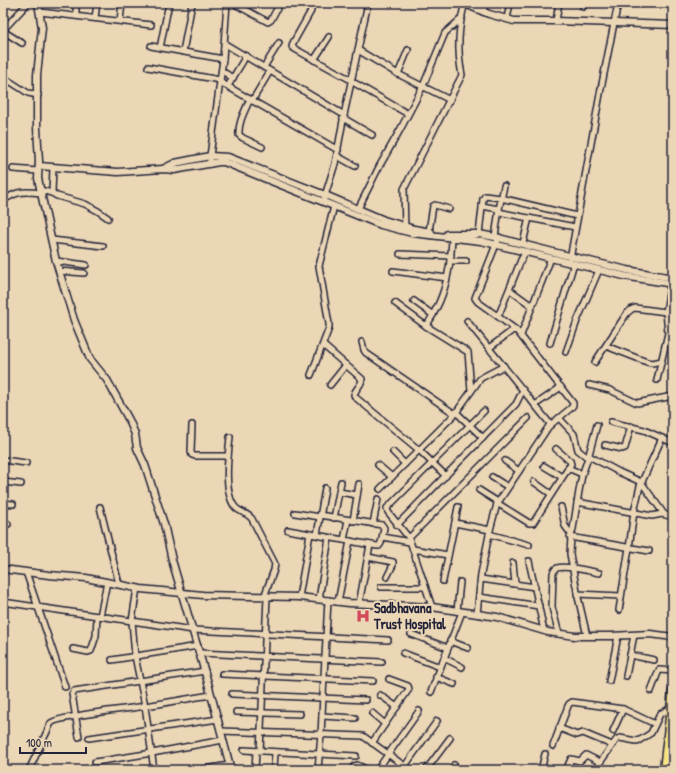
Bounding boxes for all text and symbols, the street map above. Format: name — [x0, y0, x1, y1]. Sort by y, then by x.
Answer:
place label: Sadbhavana Trust Hospital — [373, 598, 446, 635]
hospital icon: Sadbhavana Trust Hospital — [355, 608, 371, 624]
scale bar — [20, 729, 86, 755]
text: 100 m — [26, 734, 52, 751]

